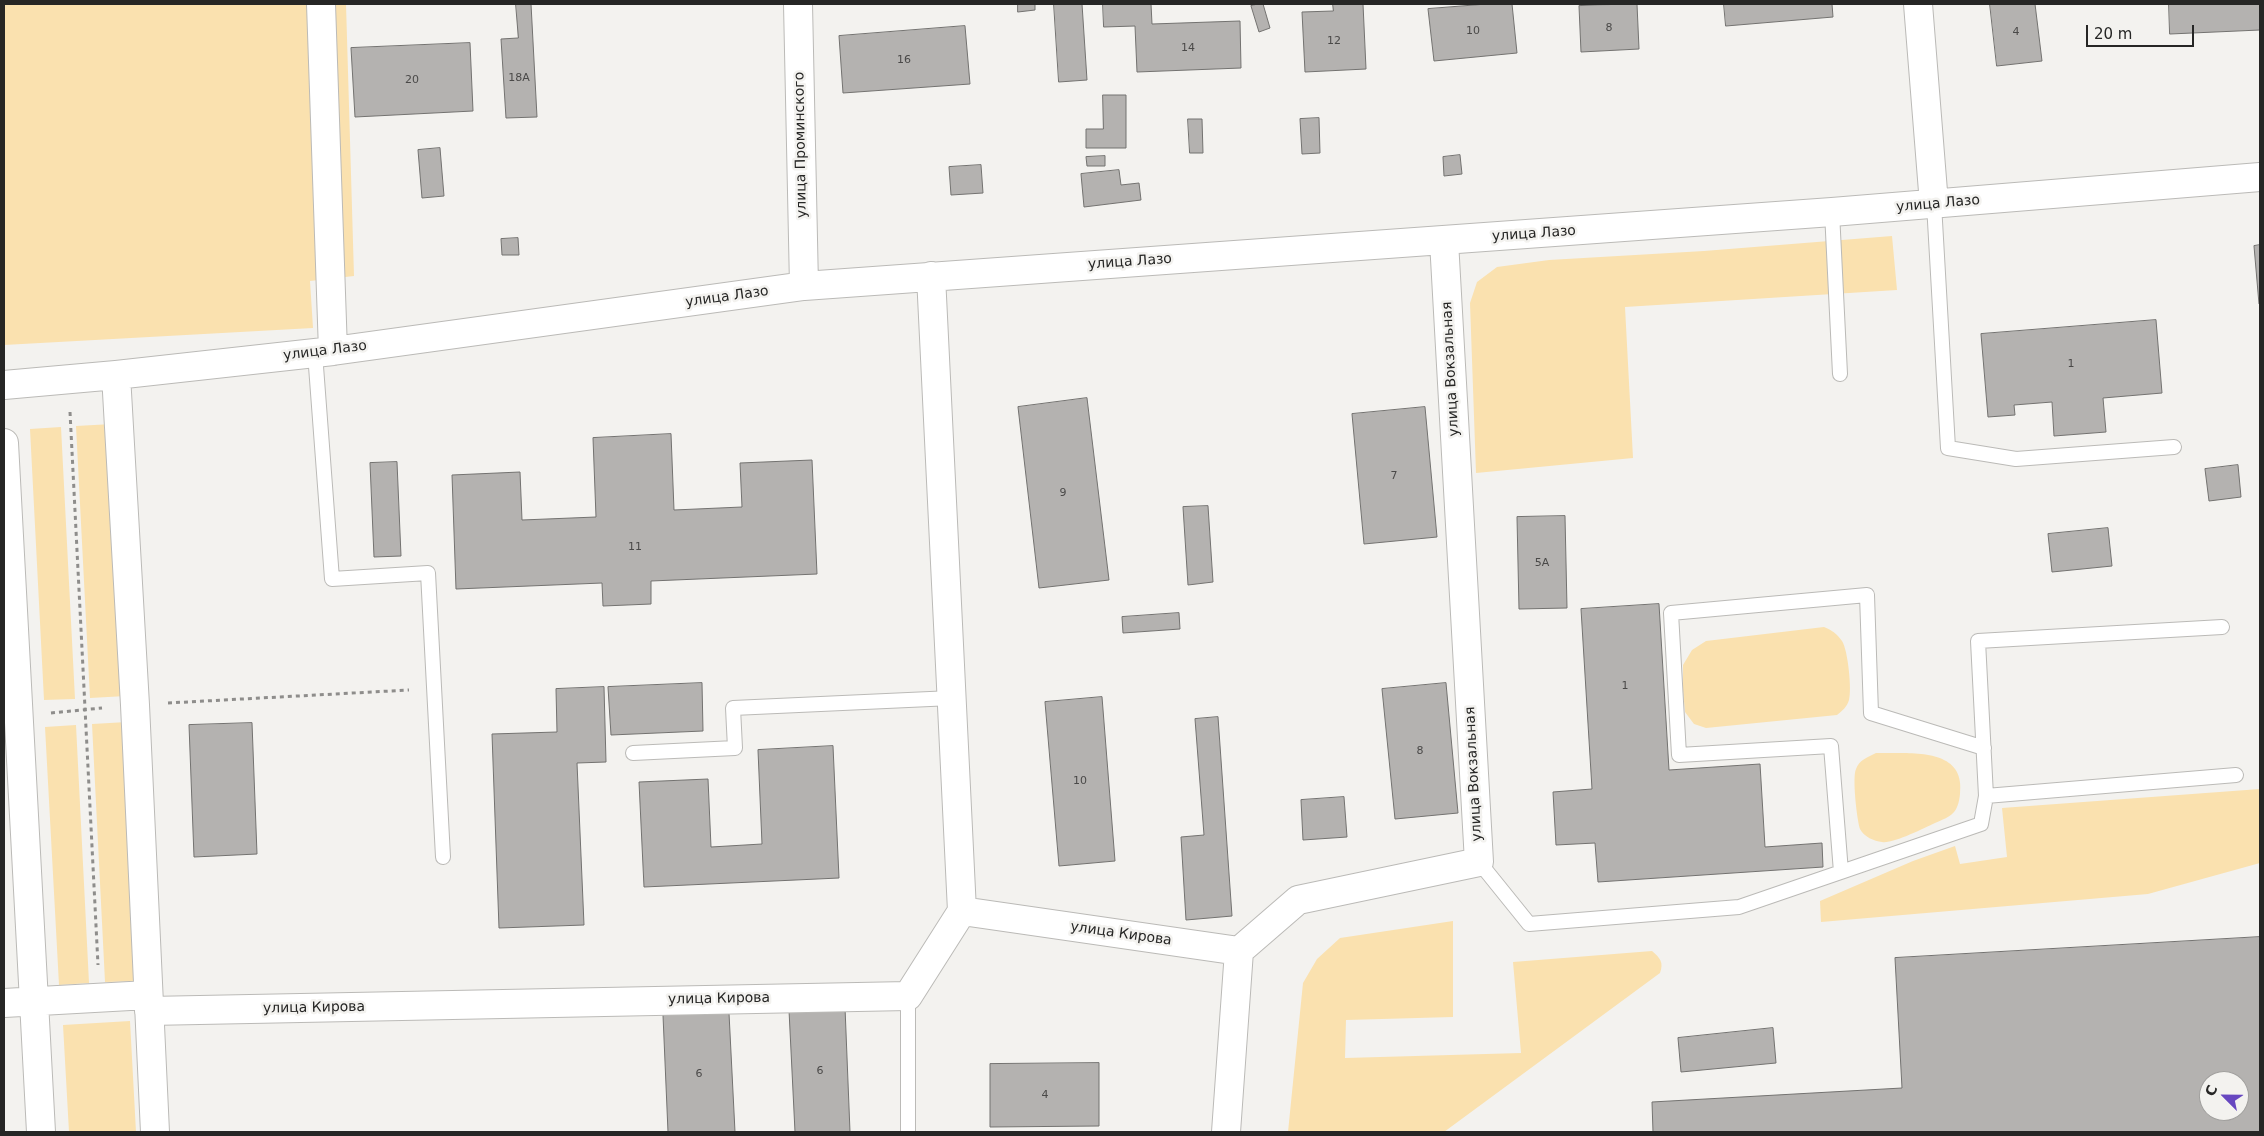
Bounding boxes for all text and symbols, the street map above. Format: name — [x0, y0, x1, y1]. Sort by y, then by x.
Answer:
scale bar — [2089, 15, 2196, 47]
house number: 8 — [1606, 21, 1612, 35]
house number: 10 — [1466, 24, 1480, 38]
house number: 4 — [2013, 25, 2019, 39]
text: 20 m — [2094, 25, 2132, 43]
house number: 12 — [1327, 34, 1341, 48]
house number: 14 — [1181, 41, 1195, 55]
house number: 16 — [897, 53, 911, 67]
house number: 18А — [508, 71, 530, 85]
street label: улица Проминского — [791, 72, 811, 218]
house number: 20 — [405, 73, 419, 87]
street label: улица Лазо — [1895, 192, 1981, 216]
street label: улица Лазо — [1492, 223, 1576, 245]
street label: улица Лазо — [1088, 251, 1172, 273]
street label: улица Лазо — [684, 283, 770, 311]
street label: улица Вокзальная — [1439, 301, 1463, 437]
street label: улица Лазо — [282, 338, 368, 364]
house number: 1 — [2068, 357, 2074, 371]
house number: 7 — [1391, 469, 1397, 483]
house number: 9 — [1060, 486, 1066, 500]
house number: 11 — [628, 540, 642, 554]
house number: 5А — [1535, 556, 1549, 570]
house number: 1 — [1622, 679, 1628, 693]
street label: улица Вокзальная — [1462, 706, 1486, 842]
house number: 8 — [1417, 744, 1423, 758]
house number: 10 — [1073, 774, 1087, 788]
street label: улица Кирова — [1069, 919, 1173, 949]
street label: улица Кирова — [668, 990, 770, 1008]
street label: улица Кирова — [263, 999, 365, 1017]
house number: 6 — [817, 1064, 823, 1078]
house number: 6 — [696, 1067, 702, 1081]
north arrow — [2199, 1071, 2249, 1121]
text: С — [2202, 1083, 2220, 1098]
house number: 4 — [1042, 1088, 1048, 1102]

